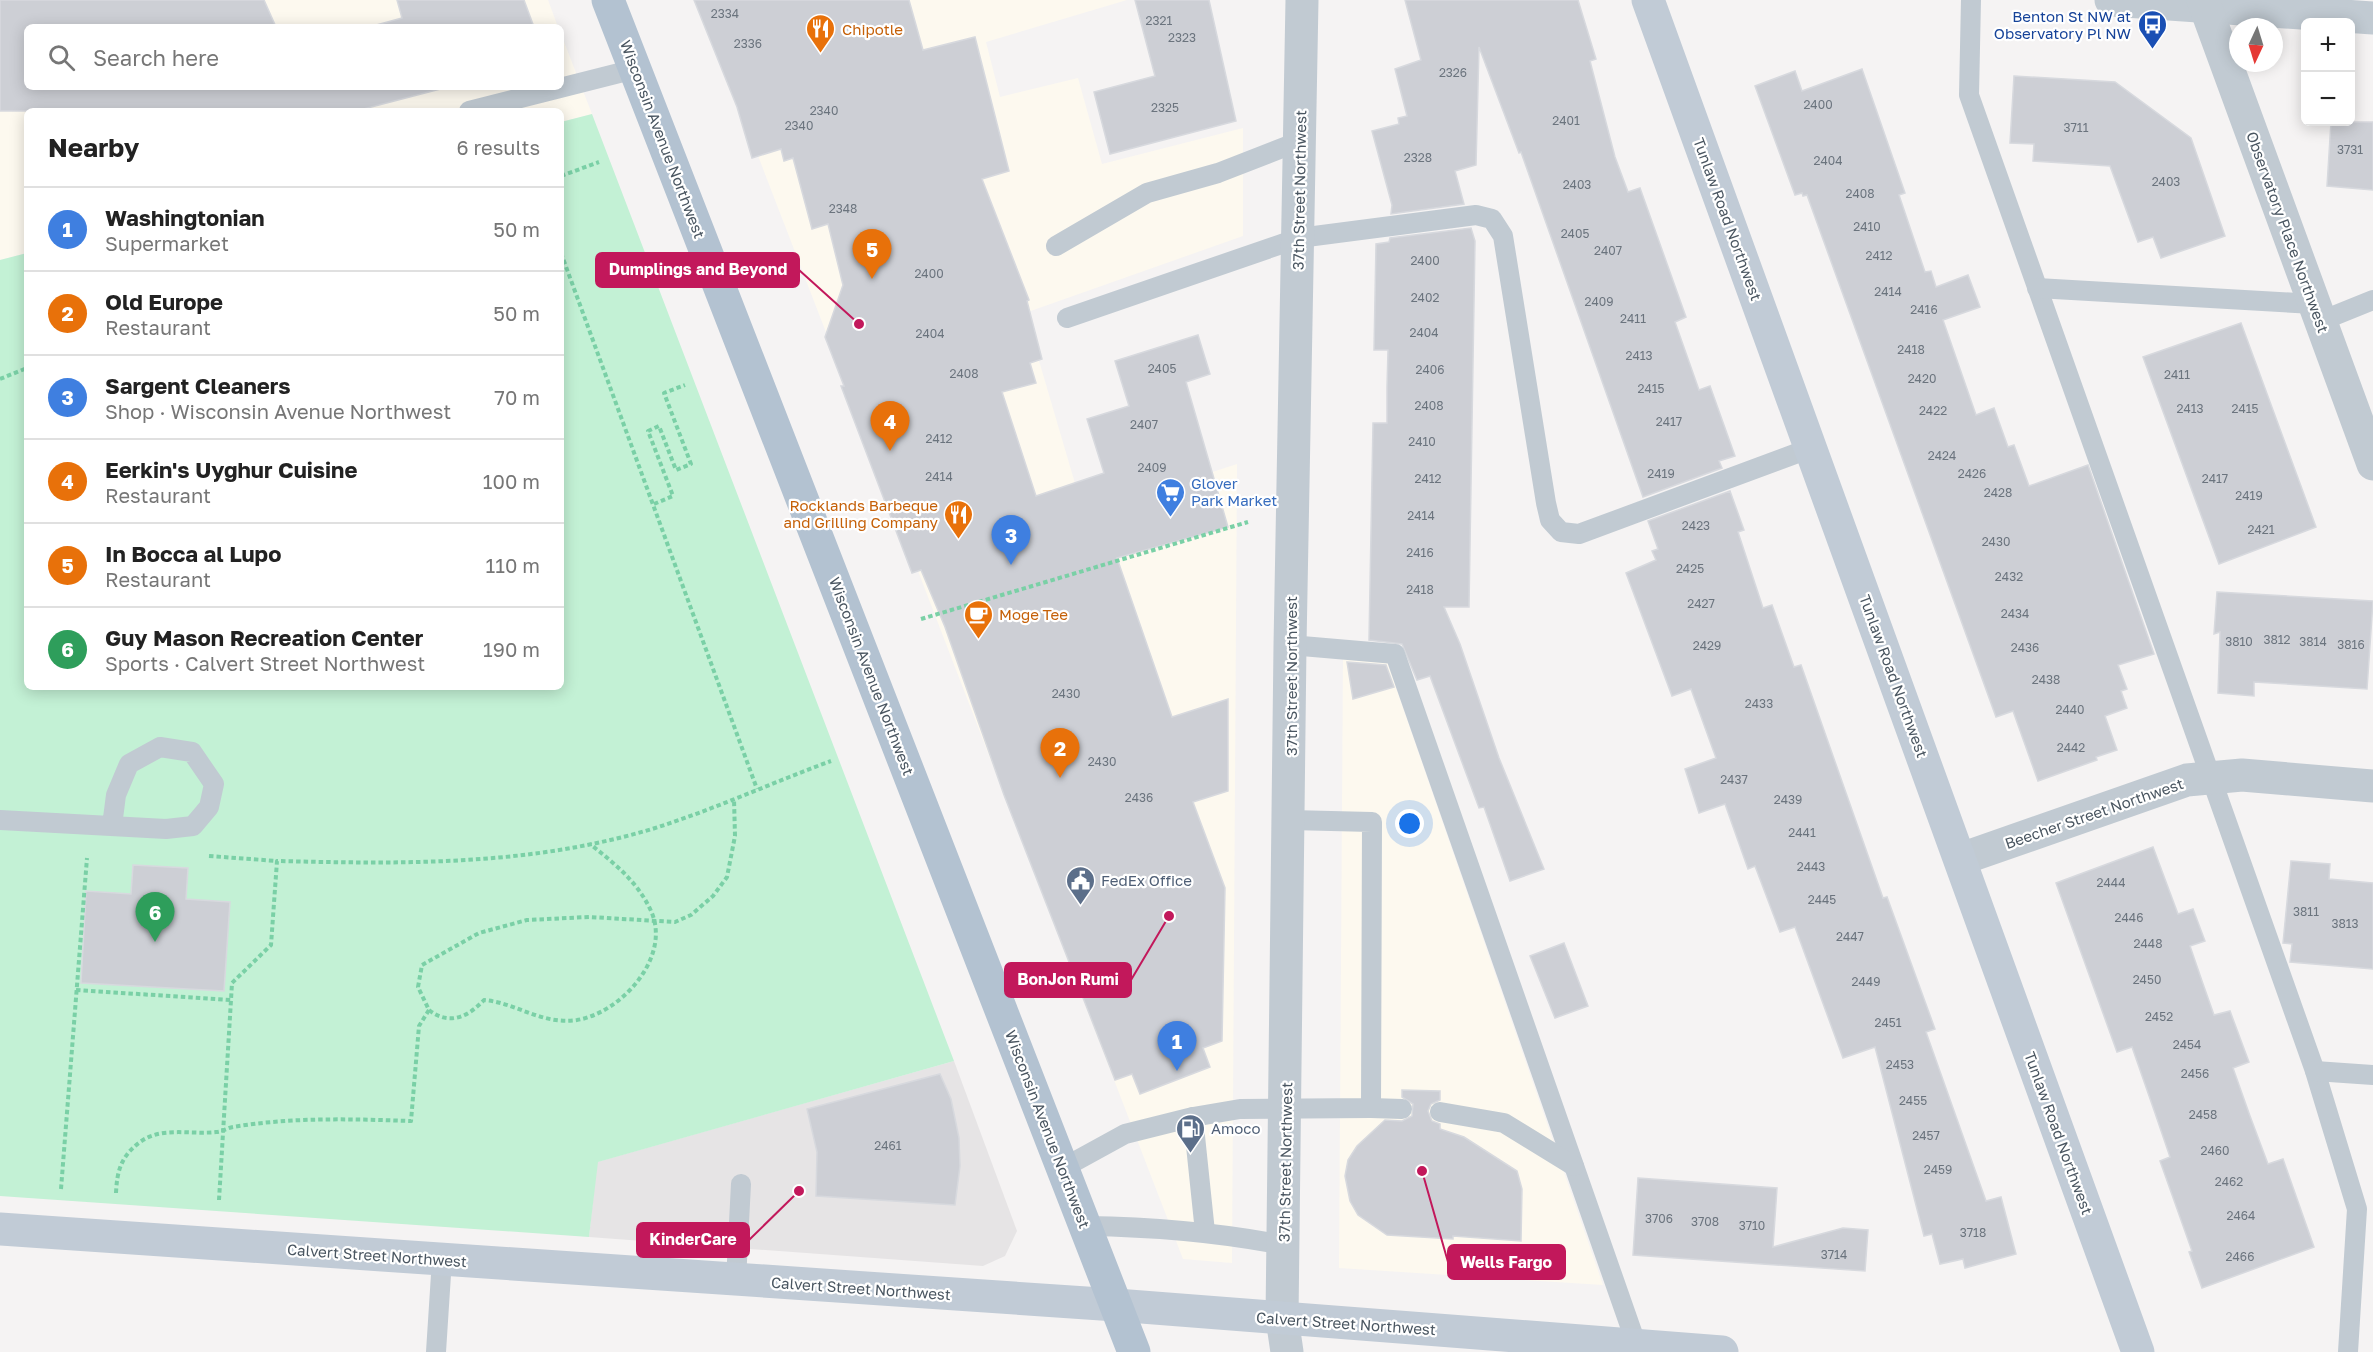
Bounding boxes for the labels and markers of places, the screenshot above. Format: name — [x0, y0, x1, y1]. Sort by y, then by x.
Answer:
place label: Benton St NW at Observatory Pl NW — [1994, 7, 2131, 42]
bus stop icon: Benton St NW at Observatory Pl NW — [2136, 9, 2168, 51]
restaurant icon: Chipotle — [805, 13, 837, 55]
place label: Chipotle — [842, 20, 903, 38]
pin: 5 — [852, 230, 892, 279]
callout: Dumplings and Beyond — [596, 253, 799, 287]
pin: 4 — [870, 402, 910, 451]
place label: Glover Park Market — [1191, 474, 1277, 509]
supermarket icon: Glover Park Market — [1154, 476, 1186, 518]
place label: Rocklands Barbeque and Grilling Company — [784, 496, 939, 531]
restaurant icon: Rocklands Barbeque and Grilling Company — [943, 498, 975, 540]
pin: 3 — [992, 516, 1030, 565]
cafe icon: Moge Tee — [962, 598, 994, 640]
place label: Moge Tee — [999, 605, 1068, 623]
pin: 2 — [1040, 728, 1080, 778]
public building icon: FedEx Office — [1064, 864, 1096, 906]
place label: FedEx Office — [1101, 871, 1192, 889]
pin: 6 — [136, 892, 174, 942]
callout: BonJon Rumi — [1005, 963, 1131, 997]
pin: 1 — [1158, 1022, 1196, 1071]
fuel station icon: Amoco — [1174, 1112, 1206, 1154]
place label: Amoco — [1211, 1119, 1261, 1137]
callout: KinderCare — [637, 1223, 749, 1257]
callout: Wells Fargo — [1448, 1245, 1565, 1279]

